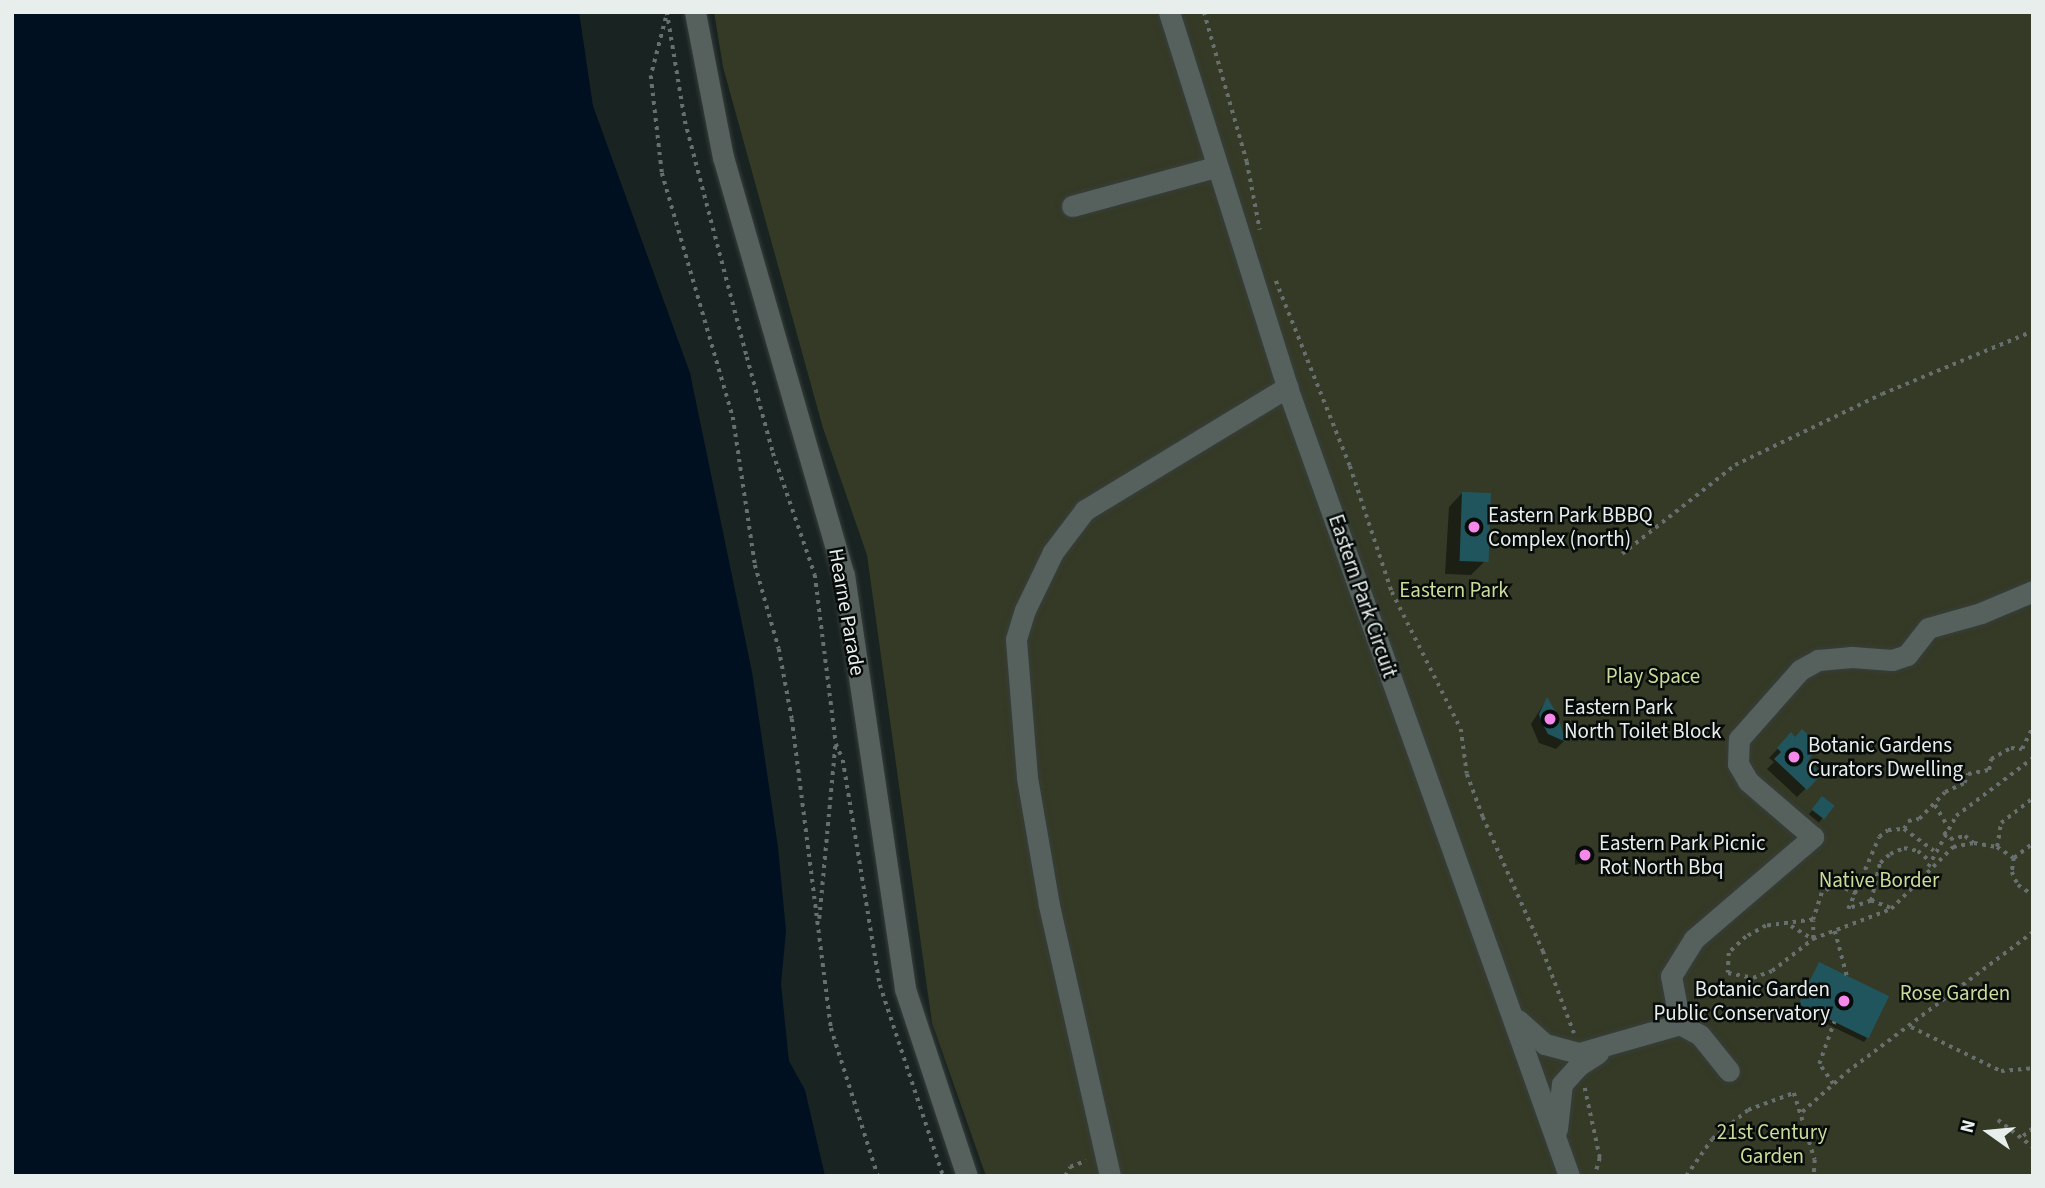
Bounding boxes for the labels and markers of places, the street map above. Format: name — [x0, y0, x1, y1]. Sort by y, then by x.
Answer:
place label: Eastern Park BBBQ Complex (north) — [1488, 502, 1653, 552]
marker: Eastern Park BBBQ Complex (north) — [1466, 519, 1482, 535]
place label: Eastern Park North Toilet Block — [1564, 694, 1721, 744]
marker: Eastern Park North Toilet Block — [1542, 711, 1558, 727]
place label: Botanic Gardens Curators Dwelling — [1808, 732, 1963, 782]
marker: Botanic Gardens Curators Dwelling — [1786, 749, 1802, 765]
place label: Eastern Park Picnic Rot North Bbq — [1599, 830, 1766, 880]
marker: Eastern Park Picnic Rot North Bbq — [1577, 847, 1593, 863]
place label: Botanic Garden Public Conservatory — [1653, 976, 1830, 1026]
marker: Botanic Garden Public Conservatory — [1836, 993, 1852, 1009]

